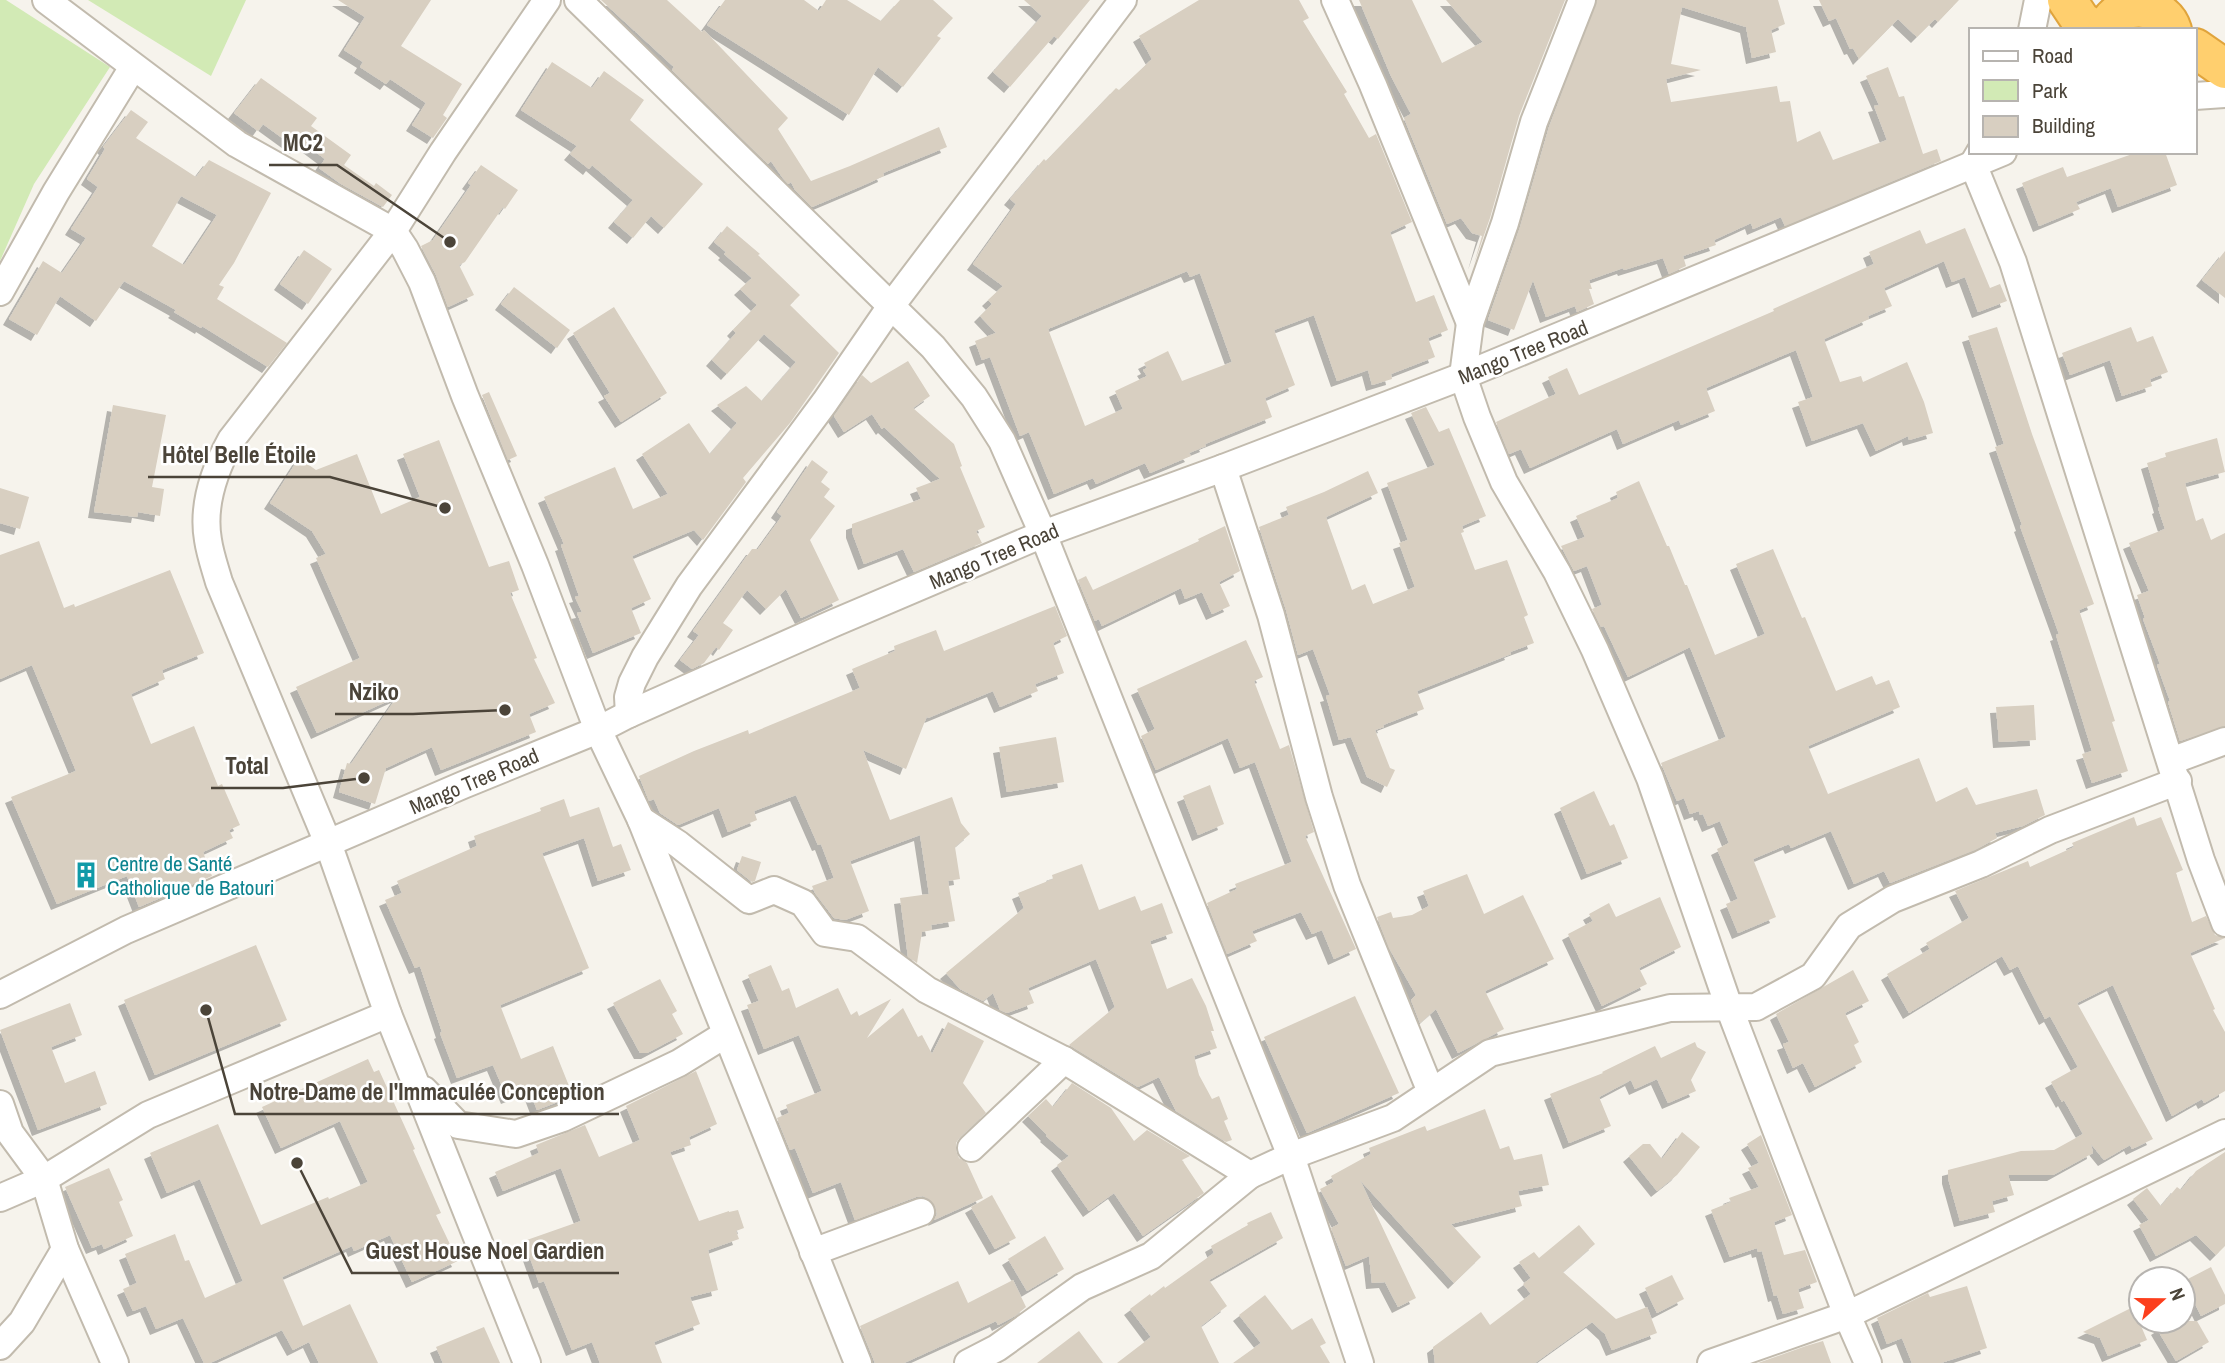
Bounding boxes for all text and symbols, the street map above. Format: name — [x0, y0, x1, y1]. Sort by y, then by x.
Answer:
legend — [1969, 28, 2197, 154]
text: Road — [2032, 41, 2073, 70]
text: Park — [2032, 76, 2068, 105]
text: Building — [2032, 111, 2096, 140]
callout: MC2 — [269, 121, 337, 165]
text: MC2 — [283, 127, 323, 158]
street label: Mango Tree Road — [1454, 313, 1592, 391]
callout: Hôtel Belle Étoile — [148, 433, 330, 477]
text: Hôtel Belle Étoile — [162, 439, 316, 470]
street label: Mango Tree Road — [925, 516, 1063, 596]
callout: Nziko — [335, 670, 413, 714]
text: Nziko — [349, 676, 399, 707]
street label: Mango Tree Road — [405, 741, 543, 821]
callout: Total — [211, 744, 283, 788]
text: Total — [225, 750, 269, 781]
place label: Centre de Santé Catholique de Batouri — [107, 849, 275, 902]
building icon: Centre de Santé Catholique de Batouri — [71, 860, 101, 890]
callout: Notre-Dame de l'Immaculée Conception — [235, 1070, 619, 1114]
text: Notre-Dame de l'Immaculée Conception — [249, 1076, 605, 1107]
callout: Guest House Noel Gardien — [352, 1229, 619, 1273]
text: Guest House Noel Gardien — [366, 1235, 604, 1266]
north arrow — [2127, 1265, 2197, 1335]
text: N — [2164, 1284, 2192, 1304]

